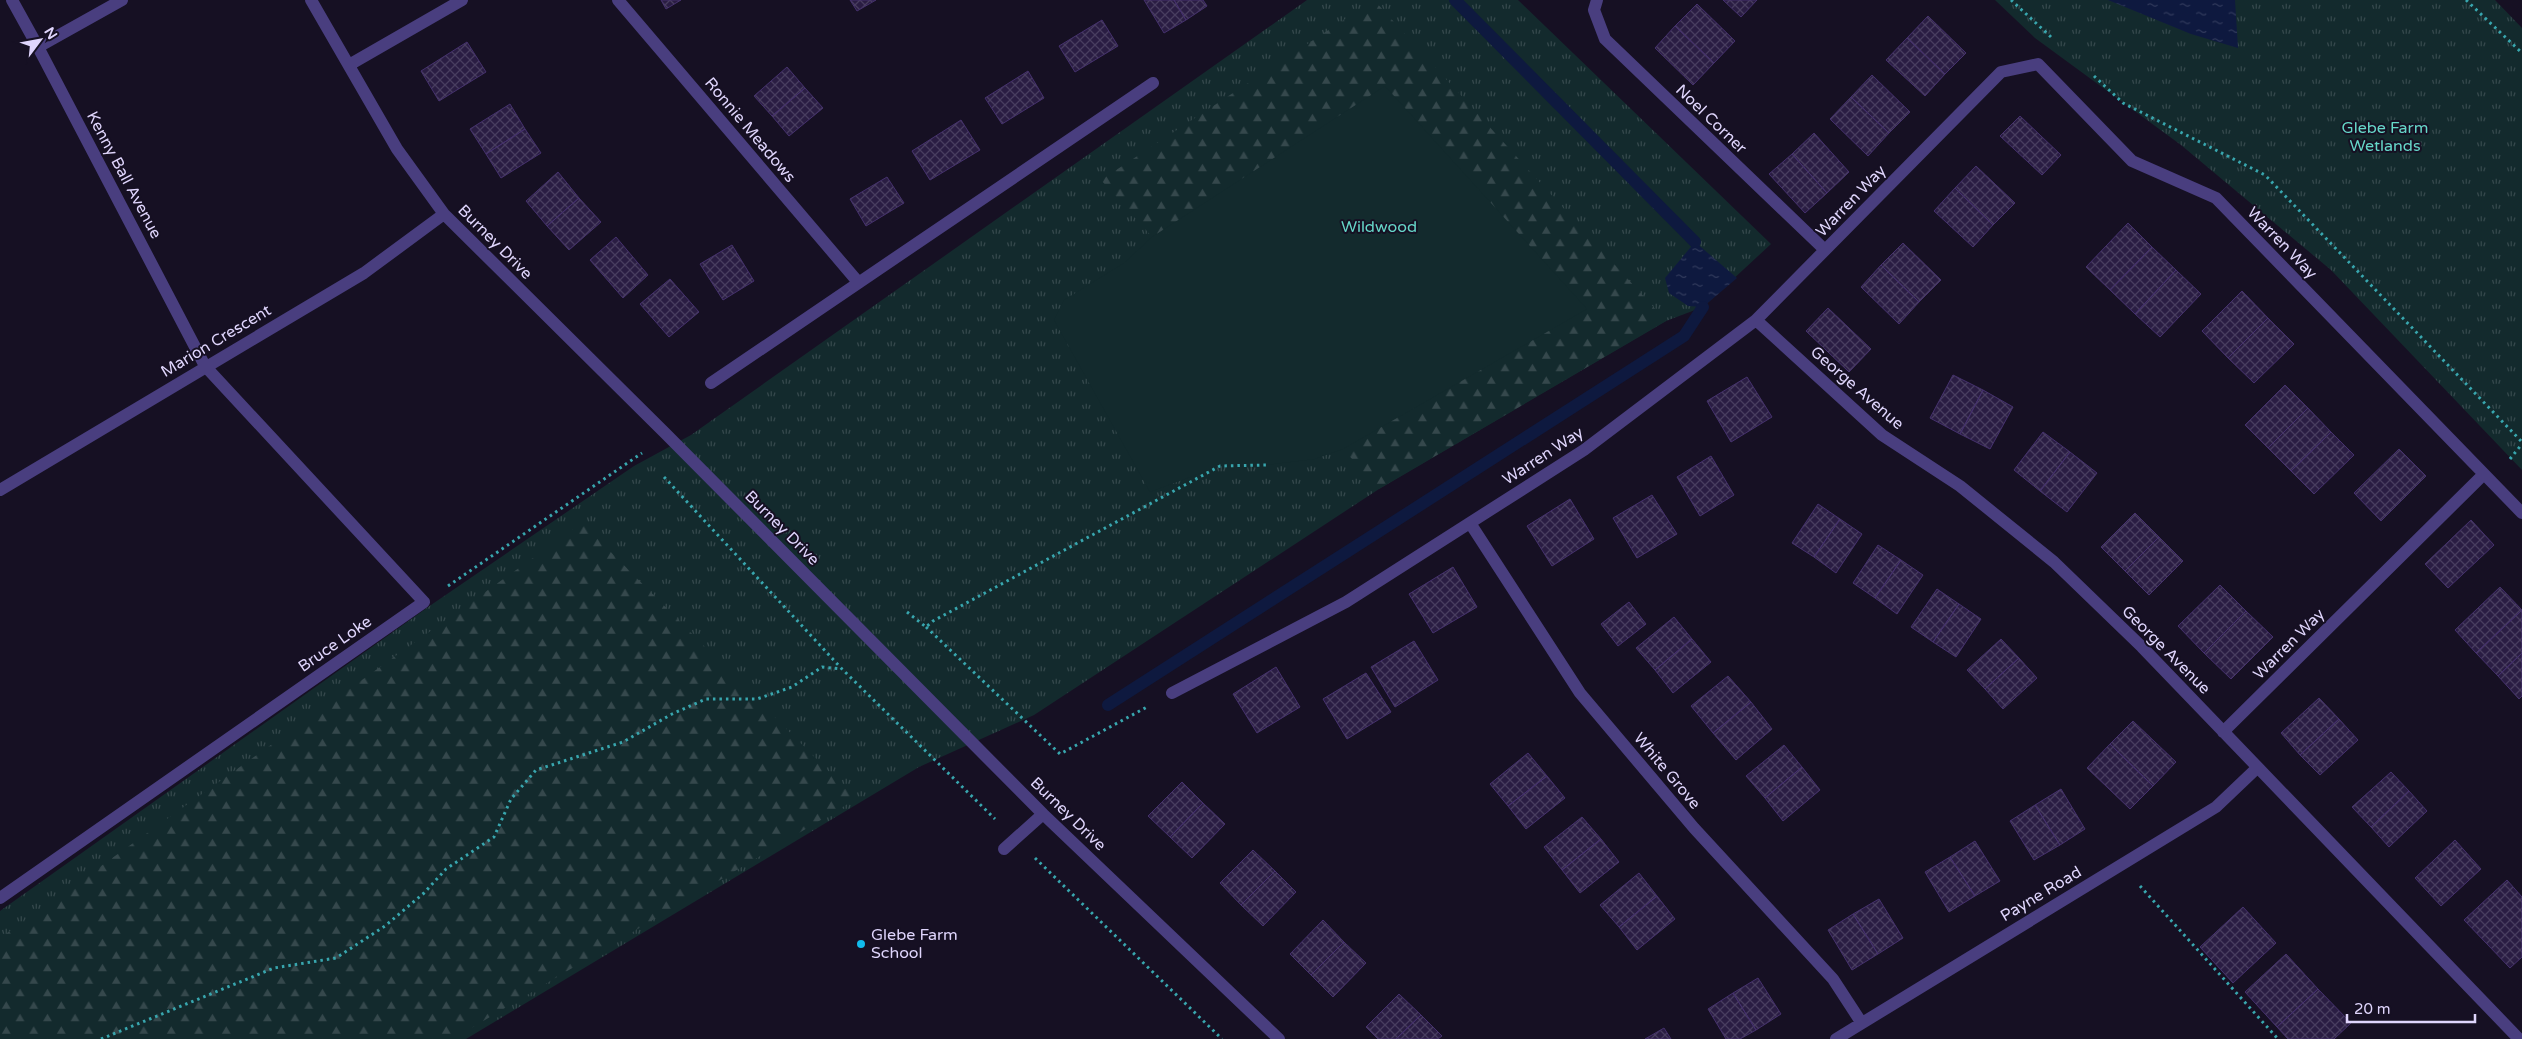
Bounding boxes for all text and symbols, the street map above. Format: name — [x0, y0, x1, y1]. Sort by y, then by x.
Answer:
north arrow — [15, 15, 65, 65]
text: N — [40, 24, 61, 43]
street label: Ronnie Meadows — [700, 73, 800, 187]
street label: Noel Corner — [1671, 80, 1751, 158]
street label: Kenny Ball Avenue — [82, 108, 166, 242]
park label: Glebe Farm Wetlands — [2342, 118, 2428, 156]
street label: Warren Way — [1812, 160, 1891, 241]
street label: Burney Drive — [453, 200, 537, 284]
street label: Warren Way — [2243, 203, 2322, 284]
park label: Wildwood — [1341, 217, 1417, 237]
street label: Marion Crescent — [157, 300, 275, 382]
street label: George Avenue — [1806, 342, 1908, 434]
street label: Warren Way — [1499, 422, 1588, 490]
street label: Burney Drive — [740, 486, 824, 570]
street label: George Avenue — [2117, 601, 2215, 699]
street label: Warren Way — [2249, 604, 2329, 684]
street label: Bruce Loke — [294, 611, 376, 677]
street label: White Grove — [1629, 729, 1705, 813]
street label: Burney Drive — [1026, 773, 1110, 855]
street label: Payne Road — [1997, 862, 2085, 926]
place label: Glebe Farm School — [871, 925, 958, 963]
marker: Glebe Farm School — [855, 938, 867, 950]
scale bar — [2347, 992, 2474, 1024]
text: 20 m — [2354, 1000, 2391, 1018]

